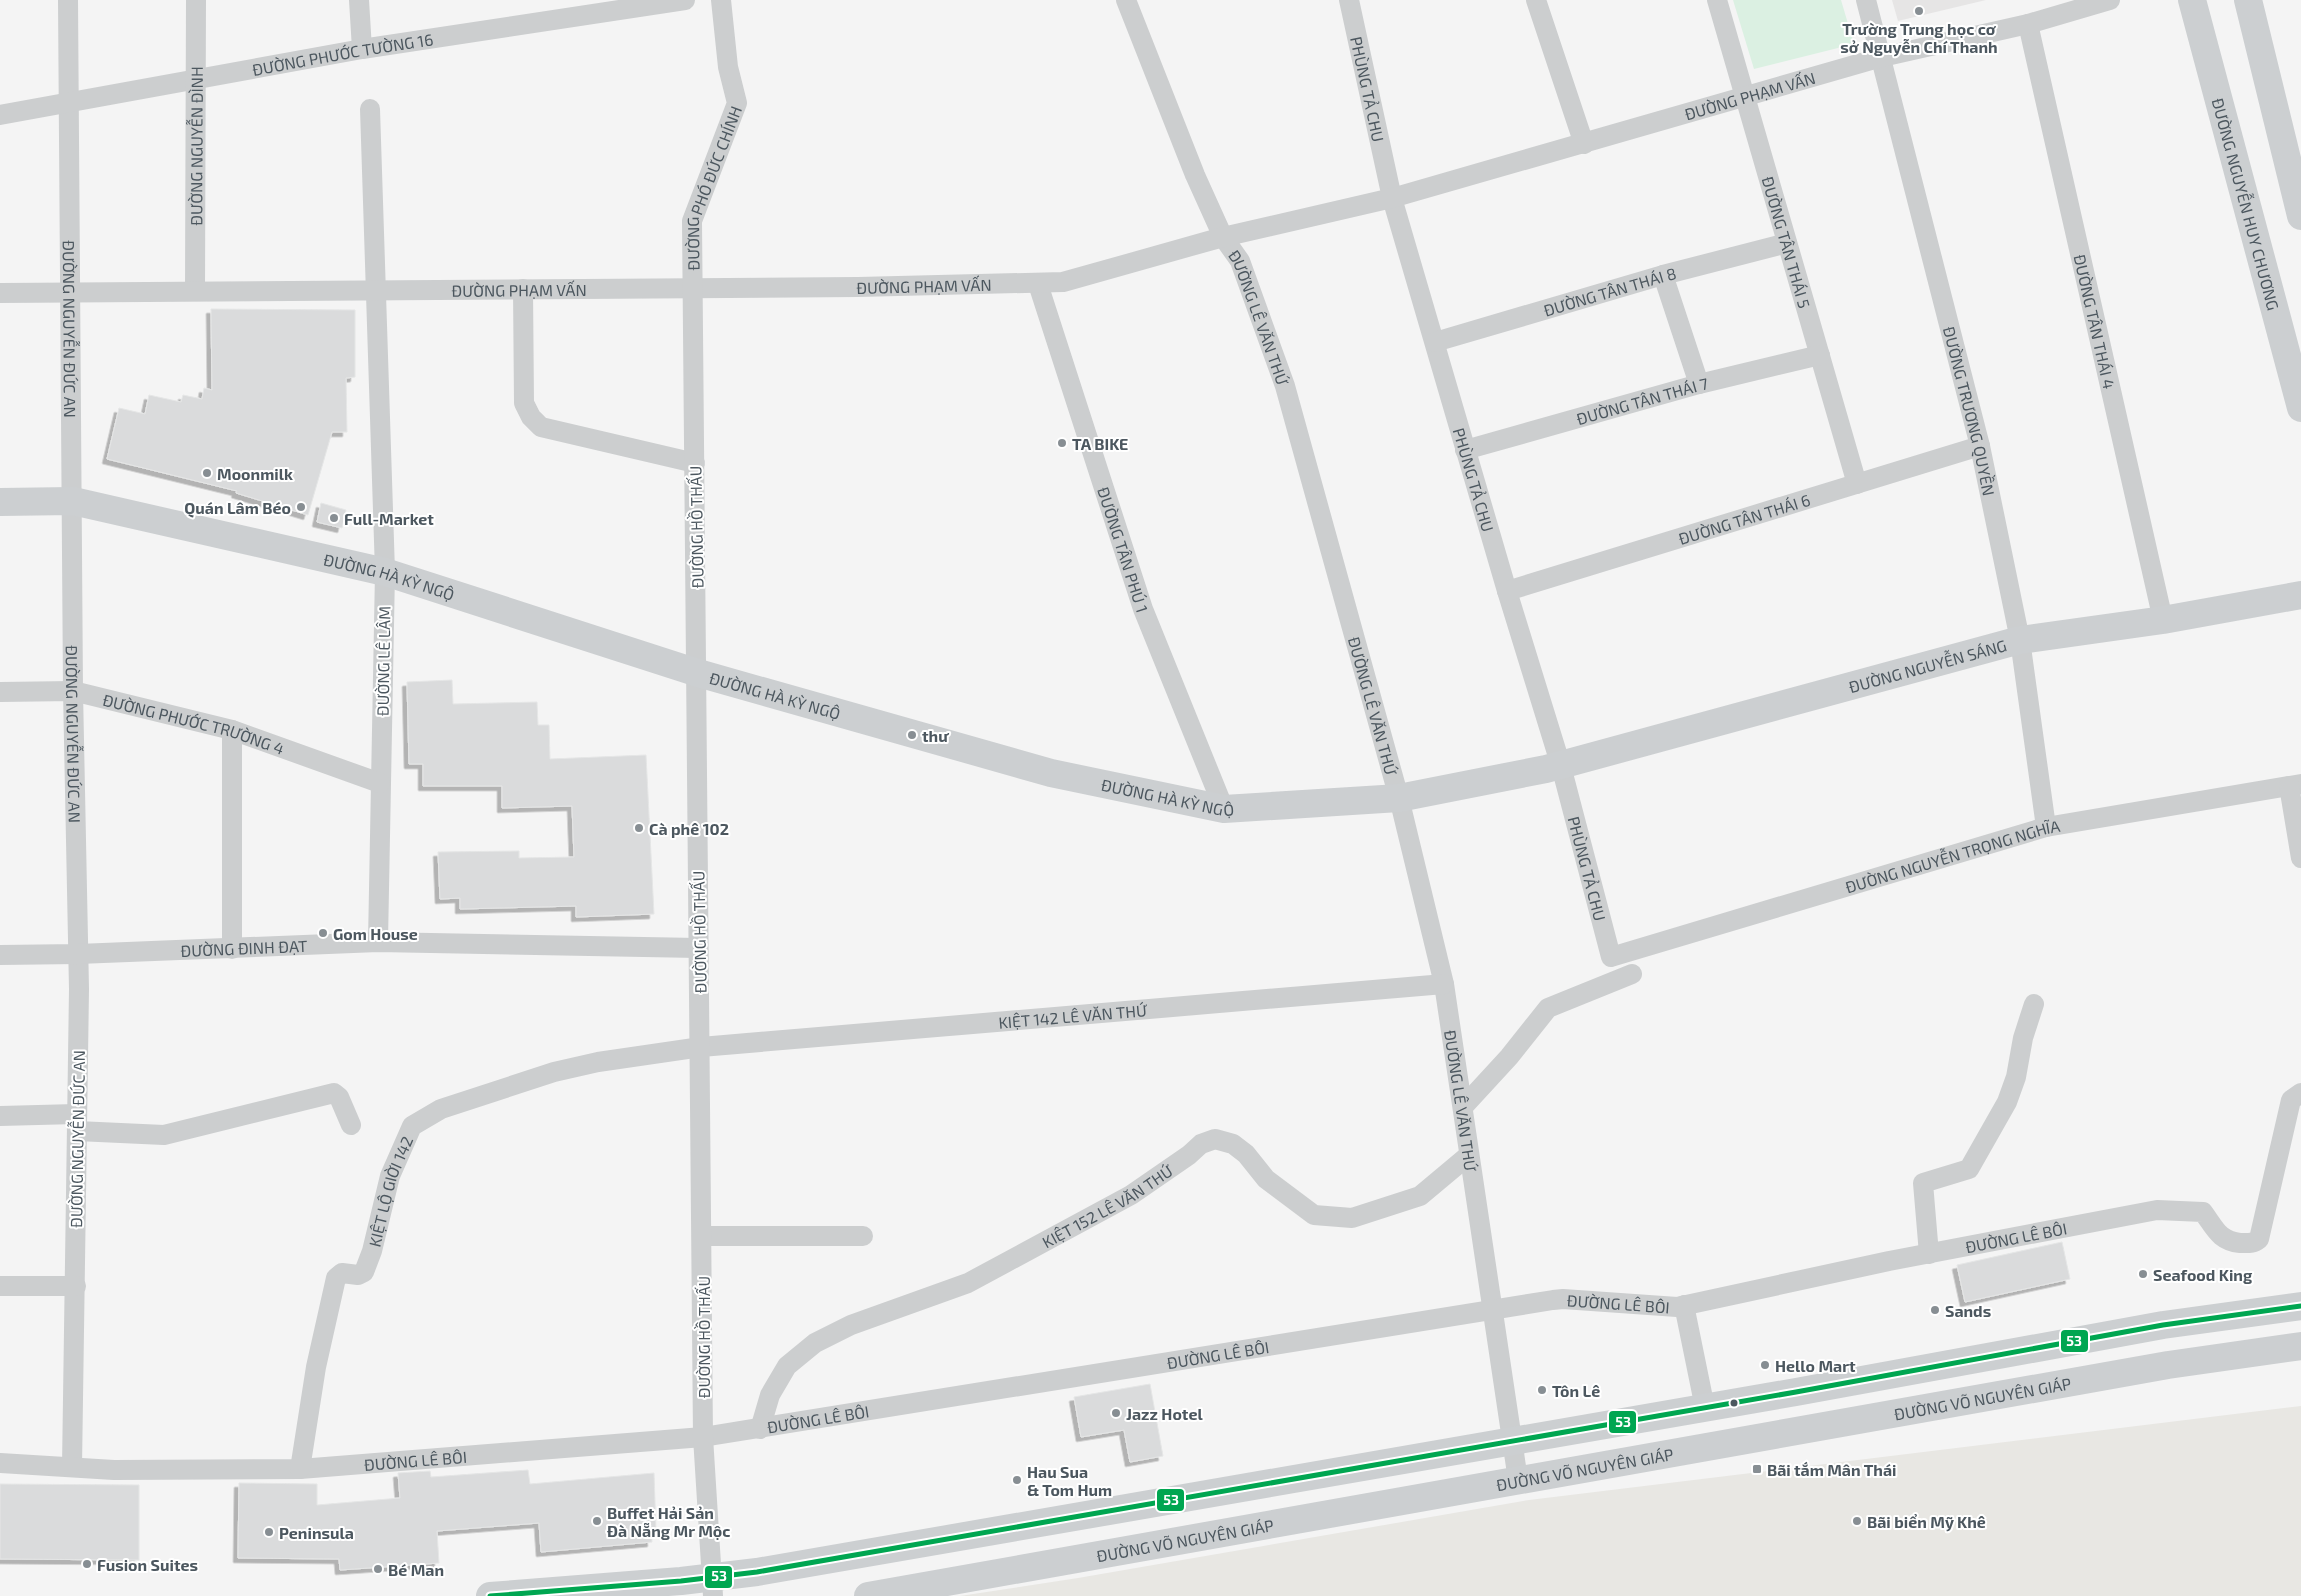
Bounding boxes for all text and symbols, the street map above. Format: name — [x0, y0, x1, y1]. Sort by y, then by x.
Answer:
marker: Trường Trung học cơ sở Nguyễn Chí Thanh — [1913, 5, 1925, 17]
place label: Trường Trung học cơ sở Nguyễn Chí Thanh — [1840, 19, 1998, 57]
street label: ĐƯỜNG PHƯỚC TƯỜNG 16 — [250, 29, 434, 78]
street label: PHÙNG TẢ CHU — [1348, 34, 1389, 143]
street label: ĐƯỜNG NGUYỄN ĐÌNH — [185, 66, 205, 226]
street label: ĐƯỜNG PHẠM VẤN — [1682, 67, 1817, 123]
street label: ĐƯỜNG NGUYỄN HUY CHƯƠNG — [2209, 96, 2284, 312]
street label: ĐƯỜNG PHÓ ĐỨC CHÍNH — [682, 103, 745, 271]
street label: ĐƯỜNG TÂN THÁI 5 — [1759, 174, 1815, 310]
street label: ĐƯỜNG NGUYỄN ĐỨC AN — [60, 240, 81, 418]
street label: ĐƯỜNG LÊ VĂN THỨ — [1225, 246, 1294, 388]
street label: ĐƯỜNG TÂN THÁI 4 — [2071, 252, 2120, 391]
street label: ĐƯỜNG TÂN THÁI 8 — [1541, 263, 1678, 319]
street label: ĐƯỜNG PHẠM VẤN — [856, 274, 992, 297]
street label: ĐƯỜNG PHẠM VẤN — [451, 279, 587, 299]
street label: ĐƯỜNG TRƯƠNG QUYỀN — [1940, 324, 2000, 497]
street label: ĐƯỜNG TÂN THÁI 7 — [1574, 373, 1710, 428]
street label: PHÙNG TẢ CHU — [1450, 425, 1499, 534]
place label: TA BIKE — [1072, 434, 1128, 453]
marker: TA BIKE — [1056, 437, 1068, 449]
place label: Moonmilk — [217, 464, 293, 483]
street label: ĐƯỜNG HỒ THẤU — [684, 466, 707, 588]
marker: Moonmilk — [201, 467, 213, 479]
street label: ĐƯỜNG TÂN PHÚ 1 — [1095, 484, 1153, 615]
street label: ĐƯỜNG TÂN THÁI 6 — [1676, 489, 1812, 547]
place label: Quán Lâm Béo — [184, 498, 291, 518]
marker: Quán Lâm Béo — [295, 501, 307, 513]
place label: Full-Market — [344, 509, 434, 528]
marker: Full-Market — [328, 512, 340, 524]
street label: ĐƯỜNG HÀ KỲ NGỘ — [322, 549, 457, 603]
street label: ĐƯỜNG LÊ LÂM — [373, 606, 393, 716]
street label: ĐƯỜNG LÊ VĂN THỨ — [1345, 634, 1402, 778]
street label: ĐƯỜNG NGUYỄN SÁNG — [1847, 635, 2008, 696]
street label: ĐƯỜNG NGUYỄN ĐỨC AN — [63, 645, 85, 823]
street label: ĐƯỜNG HÀ KỲ NGỘ — [708, 667, 843, 722]
street label: ĐƯỜNG PHƯỚC TRƯỜNG 4 — [101, 689, 287, 758]
place label: thư — [922, 726, 949, 745]
marker: thư — [906, 729, 918, 741]
street label: ĐƯỜNG HÀ KỲ NGỘ — [1100, 774, 1235, 819]
street label: PHÙNG TẢ CHU — [1565, 814, 1611, 923]
street label: ĐƯỜNG NGUYỄN TRỌNG NGHĨA — [1843, 815, 2061, 896]
place label: Cà phê 102 — [649, 819, 729, 838]
marker: Cà phê 102 — [633, 822, 645, 834]
street label: ĐƯỜNG HỒ THẤU — [687, 871, 710, 993]
place label: Gom House — [333, 924, 418, 943]
marker: Gom House — [317, 927, 329, 939]
street label: ĐƯỜNG ĐINH ĐẠT — [180, 935, 308, 959]
street label: KIỆT 142 LÊ VĂN THỨ — [998, 1000, 1149, 1031]
street label: ĐƯỜNG LÊ VĂN THỨ — [1441, 1029, 1481, 1173]
street label: ĐƯỜNG NGUYỄN ĐỨC AN — [65, 1050, 88, 1228]
street label: KIỆT LỘ GIỜI 142 — [364, 1133, 416, 1249]
street label: KIỆT 152 LÊ VĂN THỨ — [1038, 1160, 1176, 1251]
street label: ĐƯỜNG LÊ BÔI — [1964, 1218, 2068, 1256]
place label: Seafood King — [2153, 1265, 2253, 1284]
marker: Seafood King — [2137, 1268, 2149, 1280]
street label: ĐƯỜNG HỒ THẤU — [693, 1276, 713, 1398]
street label: ĐƯỜNG LÊ BÔI — [1566, 1290, 1670, 1316]
place label: Sands — [1945, 1301, 1991, 1320]
marker: Sands — [1929, 1304, 1941, 1316]
line badge: 53 — [2060, 1329, 2089, 1353]
text: 53 — [2066, 1332, 2082, 1349]
street label: ĐƯỜNG LÊ BÔI — [1165, 1336, 1270, 1372]
place label: Hello Mart — [1775, 1356, 1856, 1375]
marker: Hello Mart — [1759, 1359, 1771, 1371]
street label: ĐƯỜNG VÕ NGUYÊN GIÁP — [1892, 1373, 2073, 1423]
place label: Tôn Lê — [1552, 1381, 1600, 1400]
marker: Tôn Lê — [1536, 1384, 1548, 1396]
unlabelled marker — [1729, 1398, 1739, 1408]
street label: ĐƯỜNG LÊ BÔI — [766, 1401, 870, 1436]
place label: Jazz Hotel — [1126, 1404, 1203, 1423]
marker: Jazz Hotel — [1110, 1407, 1122, 1419]
line badge: 53 — [1608, 1410, 1637, 1434]
text: 53 — [1615, 1413, 1631, 1430]
street label: ĐƯỜNG VÕ NGUYÊN GIÁP — [1495, 1444, 1675, 1494]
street label: ĐƯỜNG LÊ BÔI — [363, 1446, 468, 1473]
place label: Bãi tắm Mân Thái — [1767, 1460, 1896, 1479]
place label: Hau Sua & Tom Hum — [1027, 1462, 1112, 1499]
marker: Bãi tắm Mân Thái — [1751, 1463, 1763, 1475]
marker: Hau Sua & Tom Hum — [1011, 1474, 1023, 1486]
line badge: 53 — [1156, 1488, 1185, 1512]
text: 53 — [1163, 1491, 1179, 1508]
place label: Buffet Hải Sản Đà Nẵng Mr Mộc — [607, 1503, 730, 1540]
place label: Bãi biển Mỹ Khê — [1867, 1512, 1986, 1532]
marker: Buffet Hải Sản Đà Nẵng Mr Mộc — [591, 1515, 603, 1527]
street label: ĐƯỜNG VÕ NGUYÊN GIÁP — [1095, 1515, 1275, 1565]
marker: Bãi biển Mỹ Khê — [1851, 1515, 1863, 1527]
place label: Peninsula — [279, 1523, 354, 1542]
marker: Peninsula — [263, 1526, 275, 1538]
place label: Fusion Suites — [97, 1555, 198, 1574]
marker: Fusion Suites — [81, 1558, 93, 1570]
place label: Bé Man — [388, 1560, 444, 1579]
marker: Bé Man — [372, 1563, 384, 1575]
line badge: 53 — [704, 1565, 733, 1589]
text: 53 — [711, 1567, 727, 1584]

